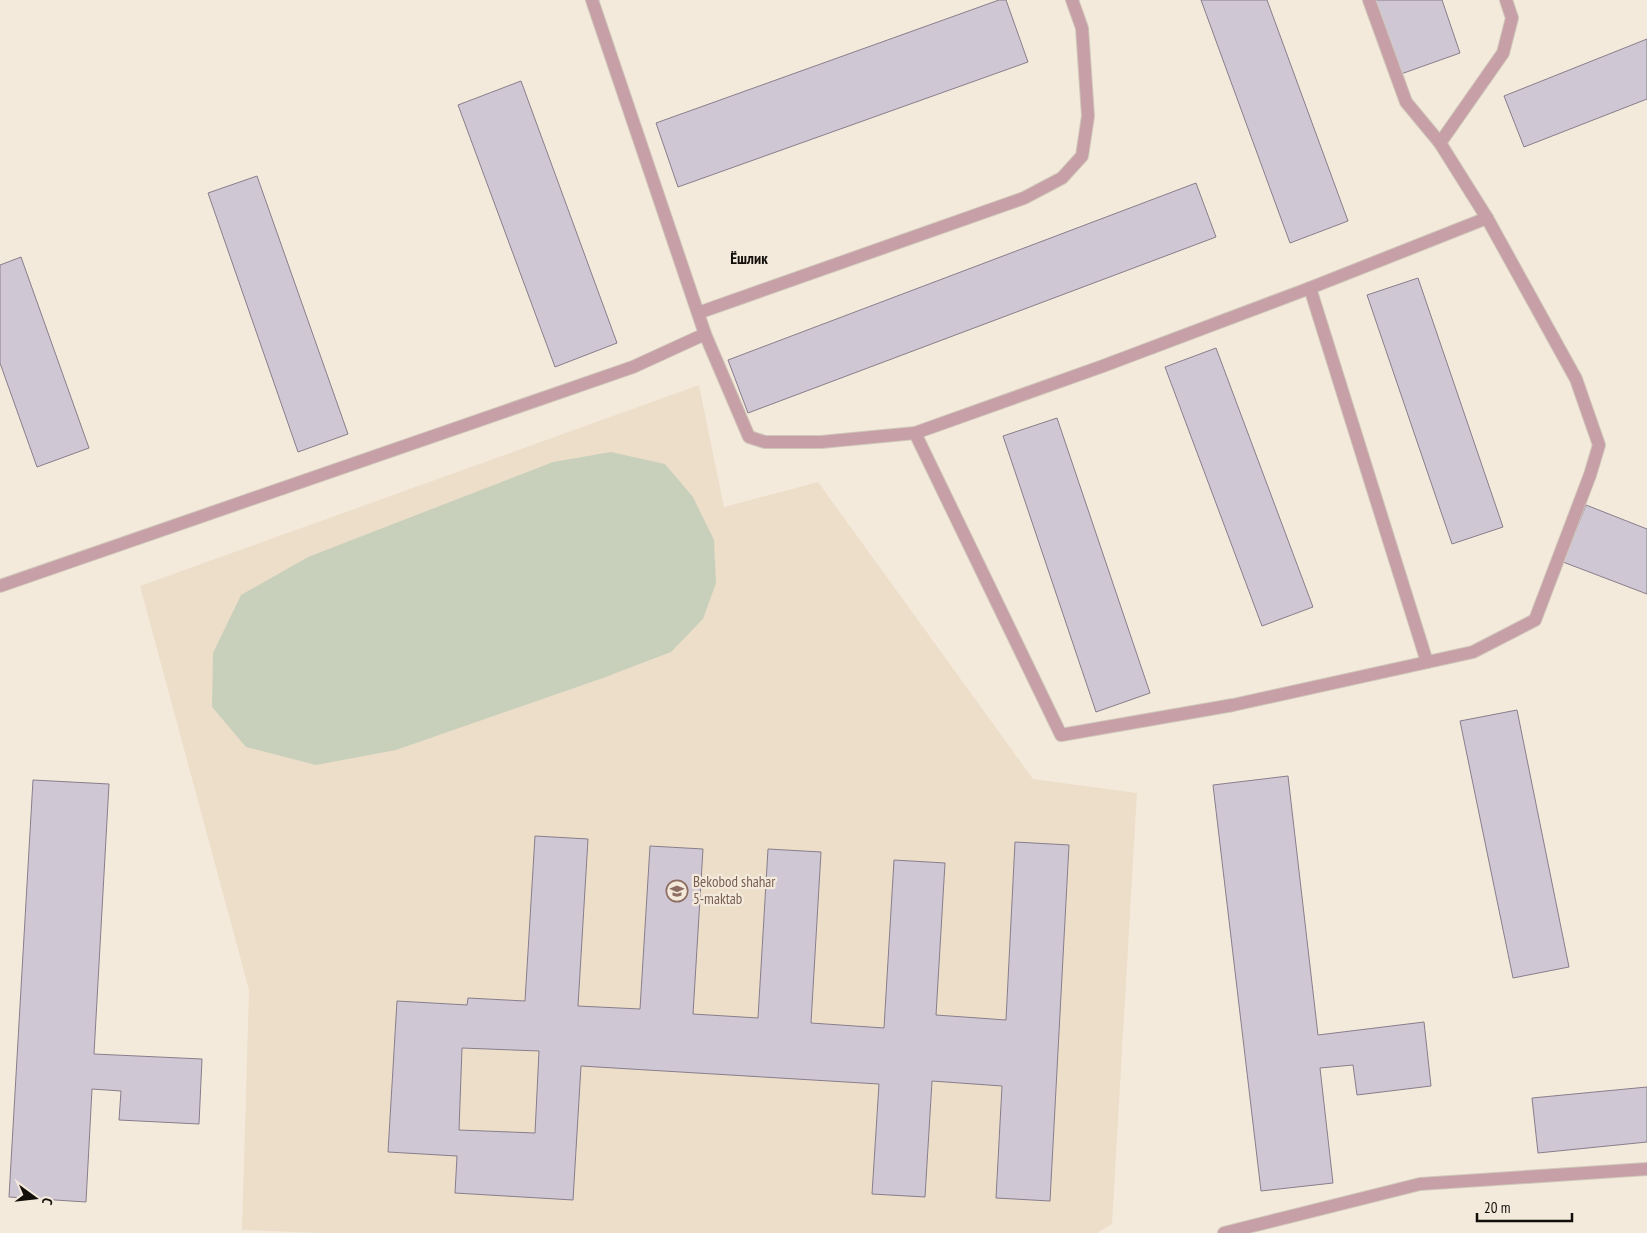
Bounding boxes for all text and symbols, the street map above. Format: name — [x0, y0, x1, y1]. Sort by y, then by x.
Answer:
district label: Ёшлик — [730, 248, 768, 268]
place label: Bekobod shahar 5-maktab — [693, 872, 776, 908]
school or university icon: Bekobod shahar 5-maktab — [665, 879, 689, 903]
north arrow — [10, 1173, 60, 1223]
scale bar — [1477, 1190, 1572, 1222]
text: С — [38, 1196, 57, 1207]
text: 20 m — [1484, 1198, 1510, 1217]

